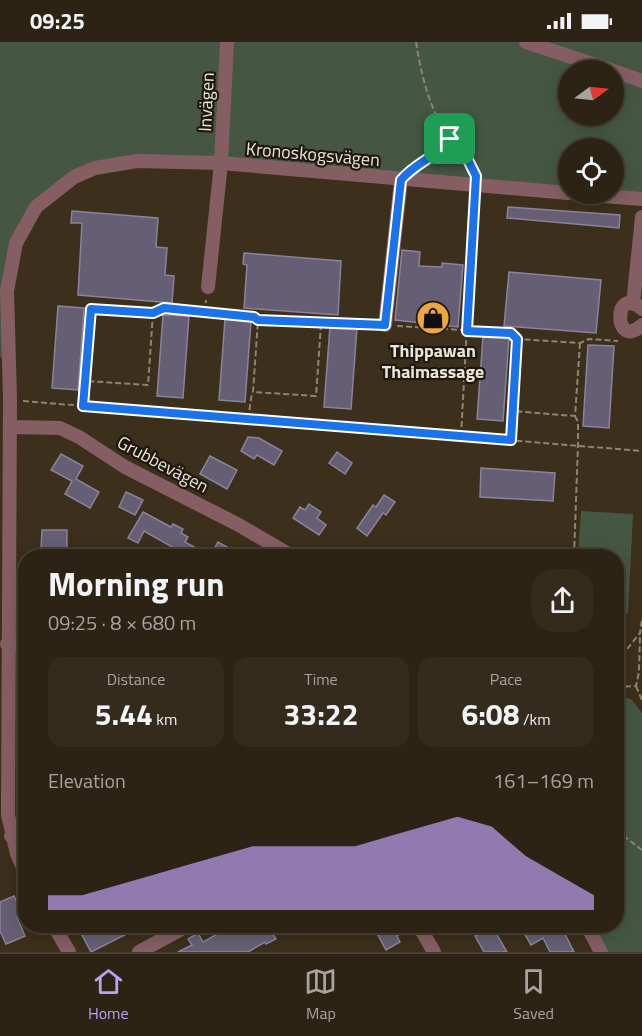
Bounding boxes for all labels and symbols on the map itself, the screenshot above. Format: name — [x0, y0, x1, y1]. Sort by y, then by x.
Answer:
north arrow — [558, 60, 624, 126]
street label: Invägen — [191, 72, 221, 132]
pin — [424, 113, 475, 164]
street label: Kronoskogsvägen — [245, 135, 381, 173]
shop icon: Thippawan Thaimassage — [415, 300, 451, 336]
place label: Thippawan Thaimassage — [382, 337, 484, 385]
street label: Grubbevägen — [112, 429, 214, 499]

